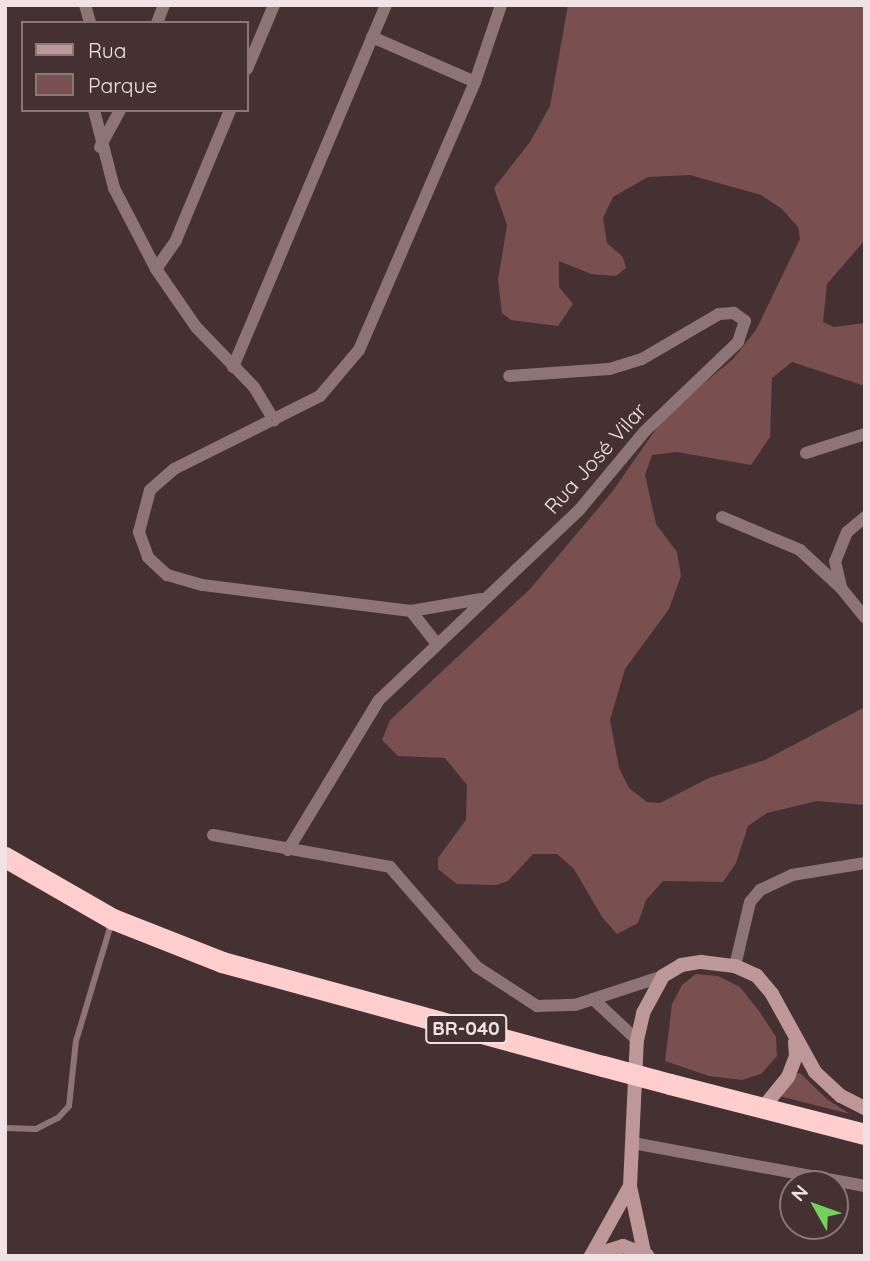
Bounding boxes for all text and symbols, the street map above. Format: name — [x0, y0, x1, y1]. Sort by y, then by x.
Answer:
legend — [21, 21, 248, 112]
text: Rua — [88, 37, 127, 63]
text: Parque — [88, 72, 157, 98]
street label: Rua José Vilar — [539, 397, 651, 519]
road number: BR-040 — [424, 1014, 508, 1044]
north arrow — [779, 1170, 849, 1240]
text: N — [786, 1180, 813, 1206]

